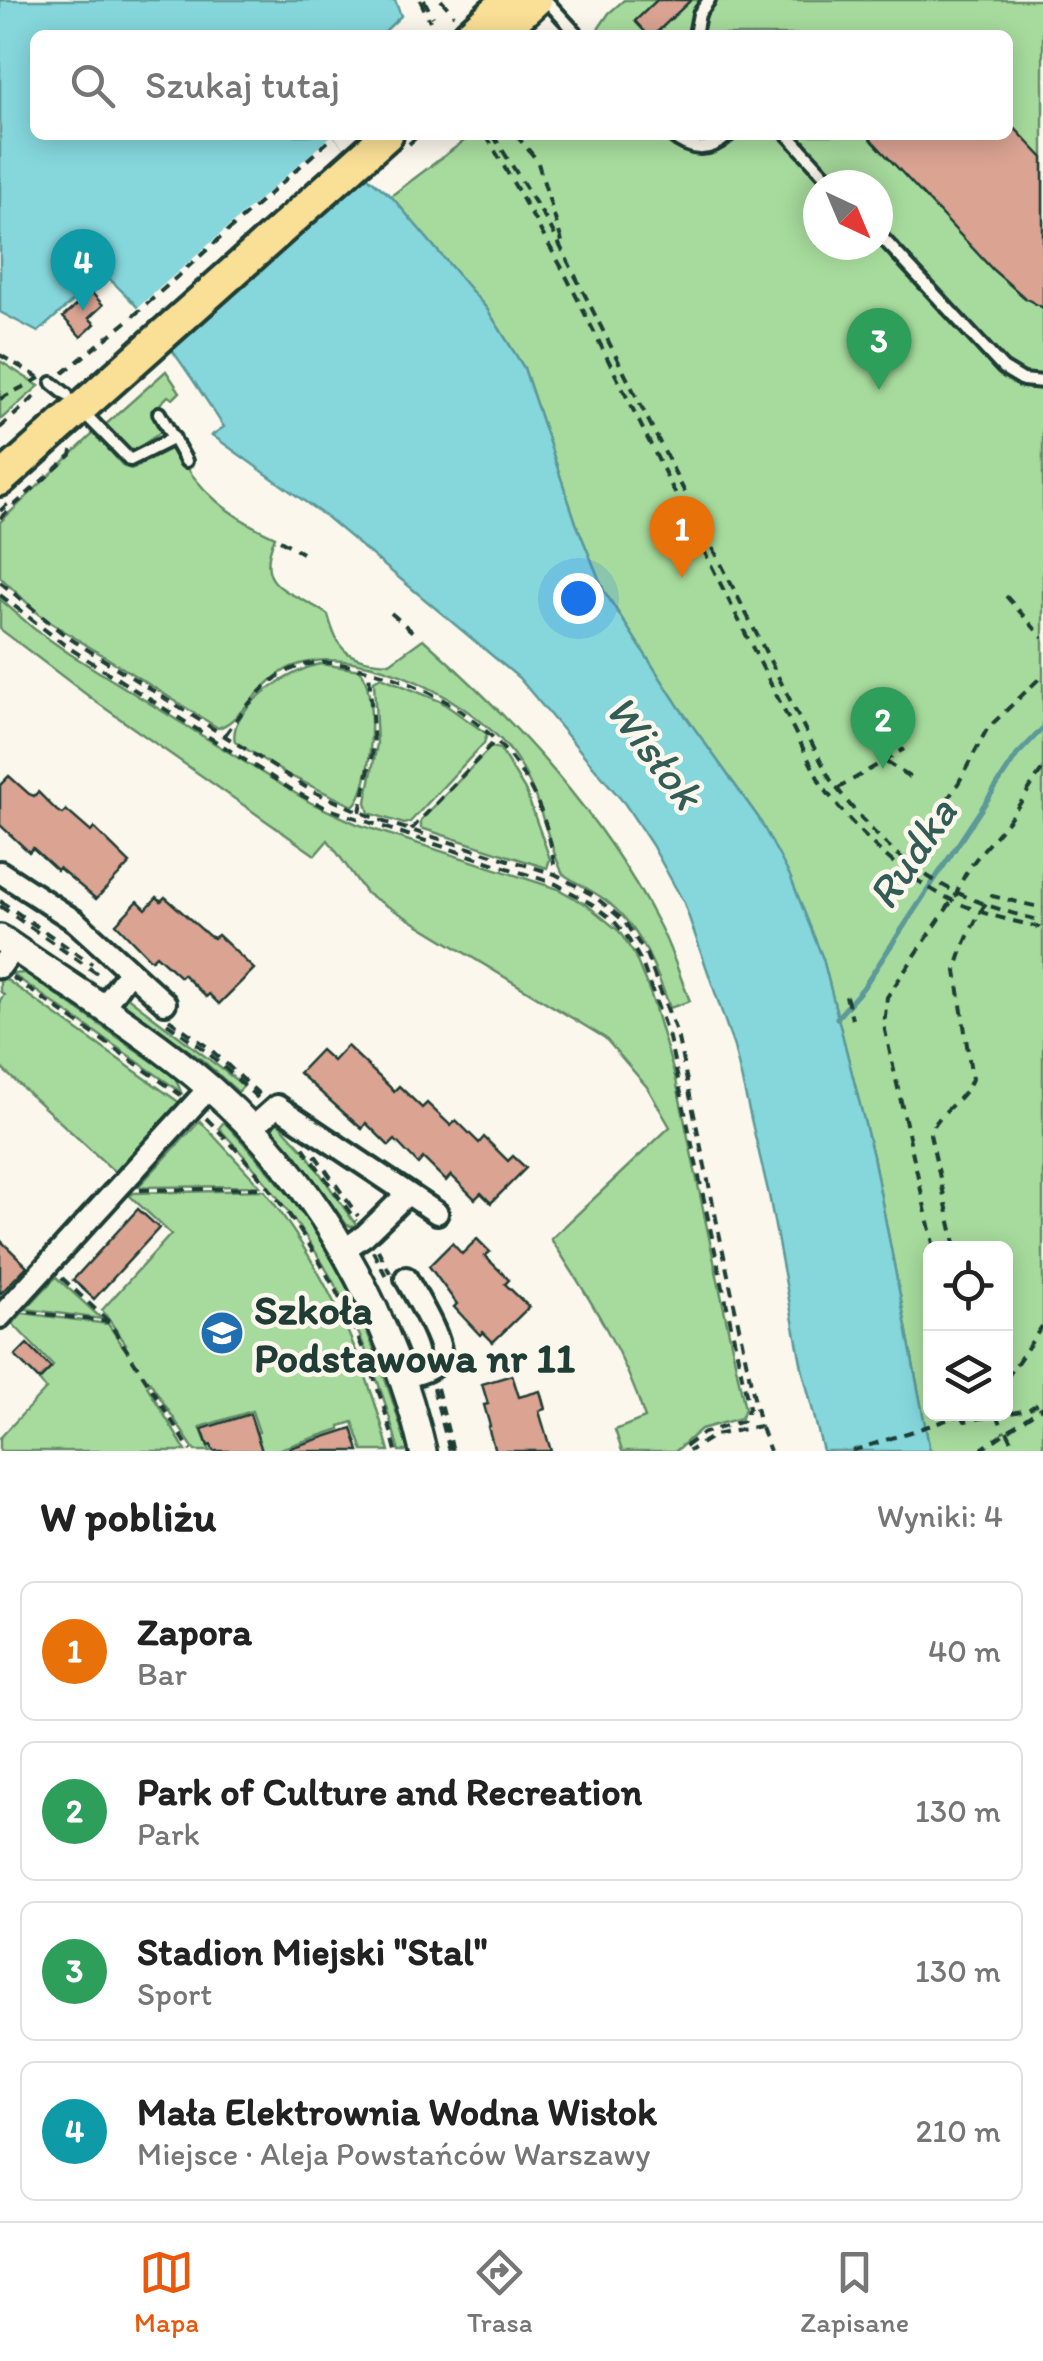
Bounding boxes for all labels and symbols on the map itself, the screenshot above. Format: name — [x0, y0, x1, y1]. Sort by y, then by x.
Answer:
north arrow — [803, 170, 893, 260]
pin: 4 — [51, 228, 116, 311]
pin: 3 — [846, 308, 912, 390]
pin: 1 — [650, 496, 714, 578]
your location — [553, 573, 604, 624]
water label: Wisłok — [595, 683, 717, 821]
pin: 2 — [850, 686, 916, 769]
water label: Rudka — [855, 787, 968, 919]
place label: Szkoła Podstawowa nr 11 — [254, 1284, 576, 1383]
school or university icon: Szkoła Podstawowa nr 11 — [199, 1310, 245, 1356]

